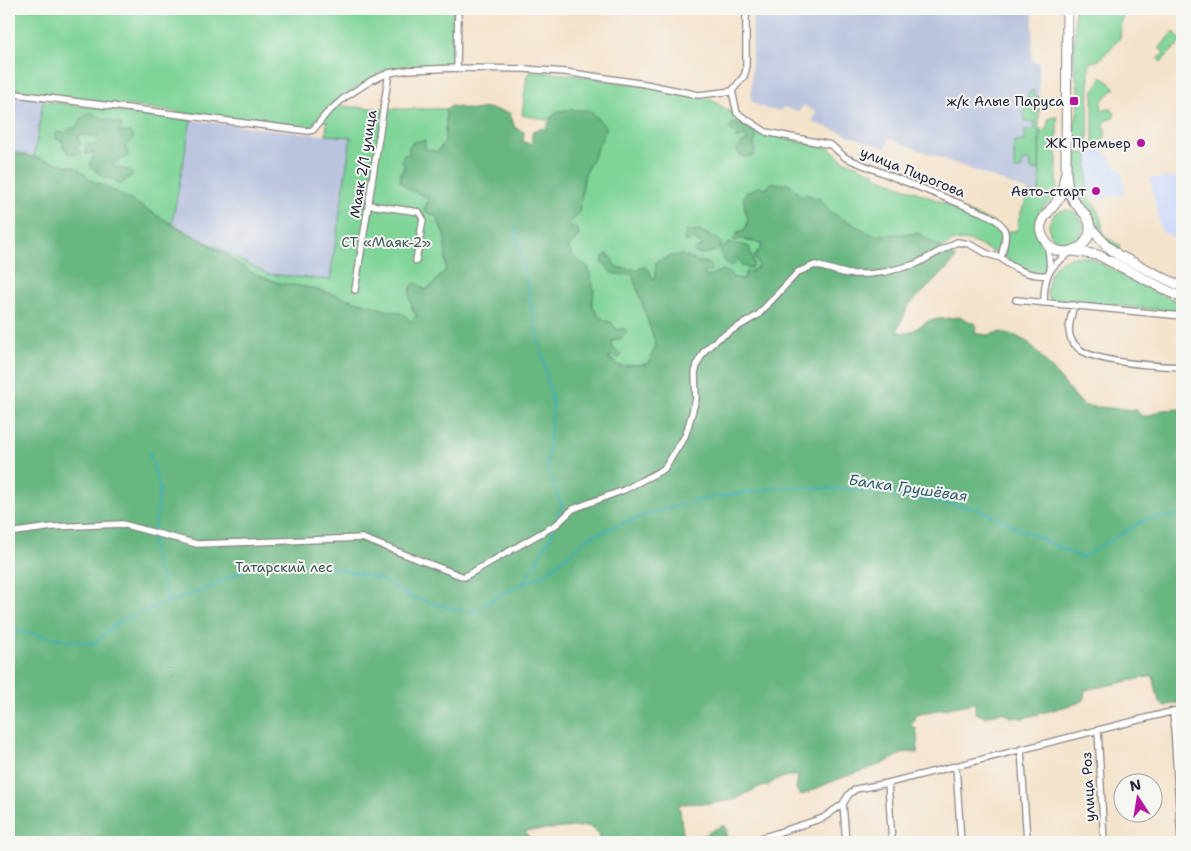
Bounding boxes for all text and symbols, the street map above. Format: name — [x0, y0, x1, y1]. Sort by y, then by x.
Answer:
place label: ж/к Алые Паруса — [947, 92, 1064, 110]
marker: ж/к Алые Паруса — [1068, 95, 1080, 107]
street label: Маяк 2/1 улица — [346, 108, 381, 220]
place label: ЖК Премьер — [1046, 134, 1131, 152]
marker: ЖК Премьер — [1135, 137, 1147, 149]
street label: улица Пирогова — [858, 143, 968, 201]
place label: Авто-старт — [1011, 182, 1087, 200]
marker: Авто-старт — [1090, 185, 1102, 197]
park label: СТ «Маяк-2» — [341, 233, 431, 251]
water label: Балка Грушёвая — [847, 470, 969, 506]
park label: Татарский лес — [235, 558, 333, 576]
street label: улица Роз — [1077, 752, 1099, 822]
north arrow — [1114, 774, 1164, 824]
text: N — [1128, 775, 1143, 795]

